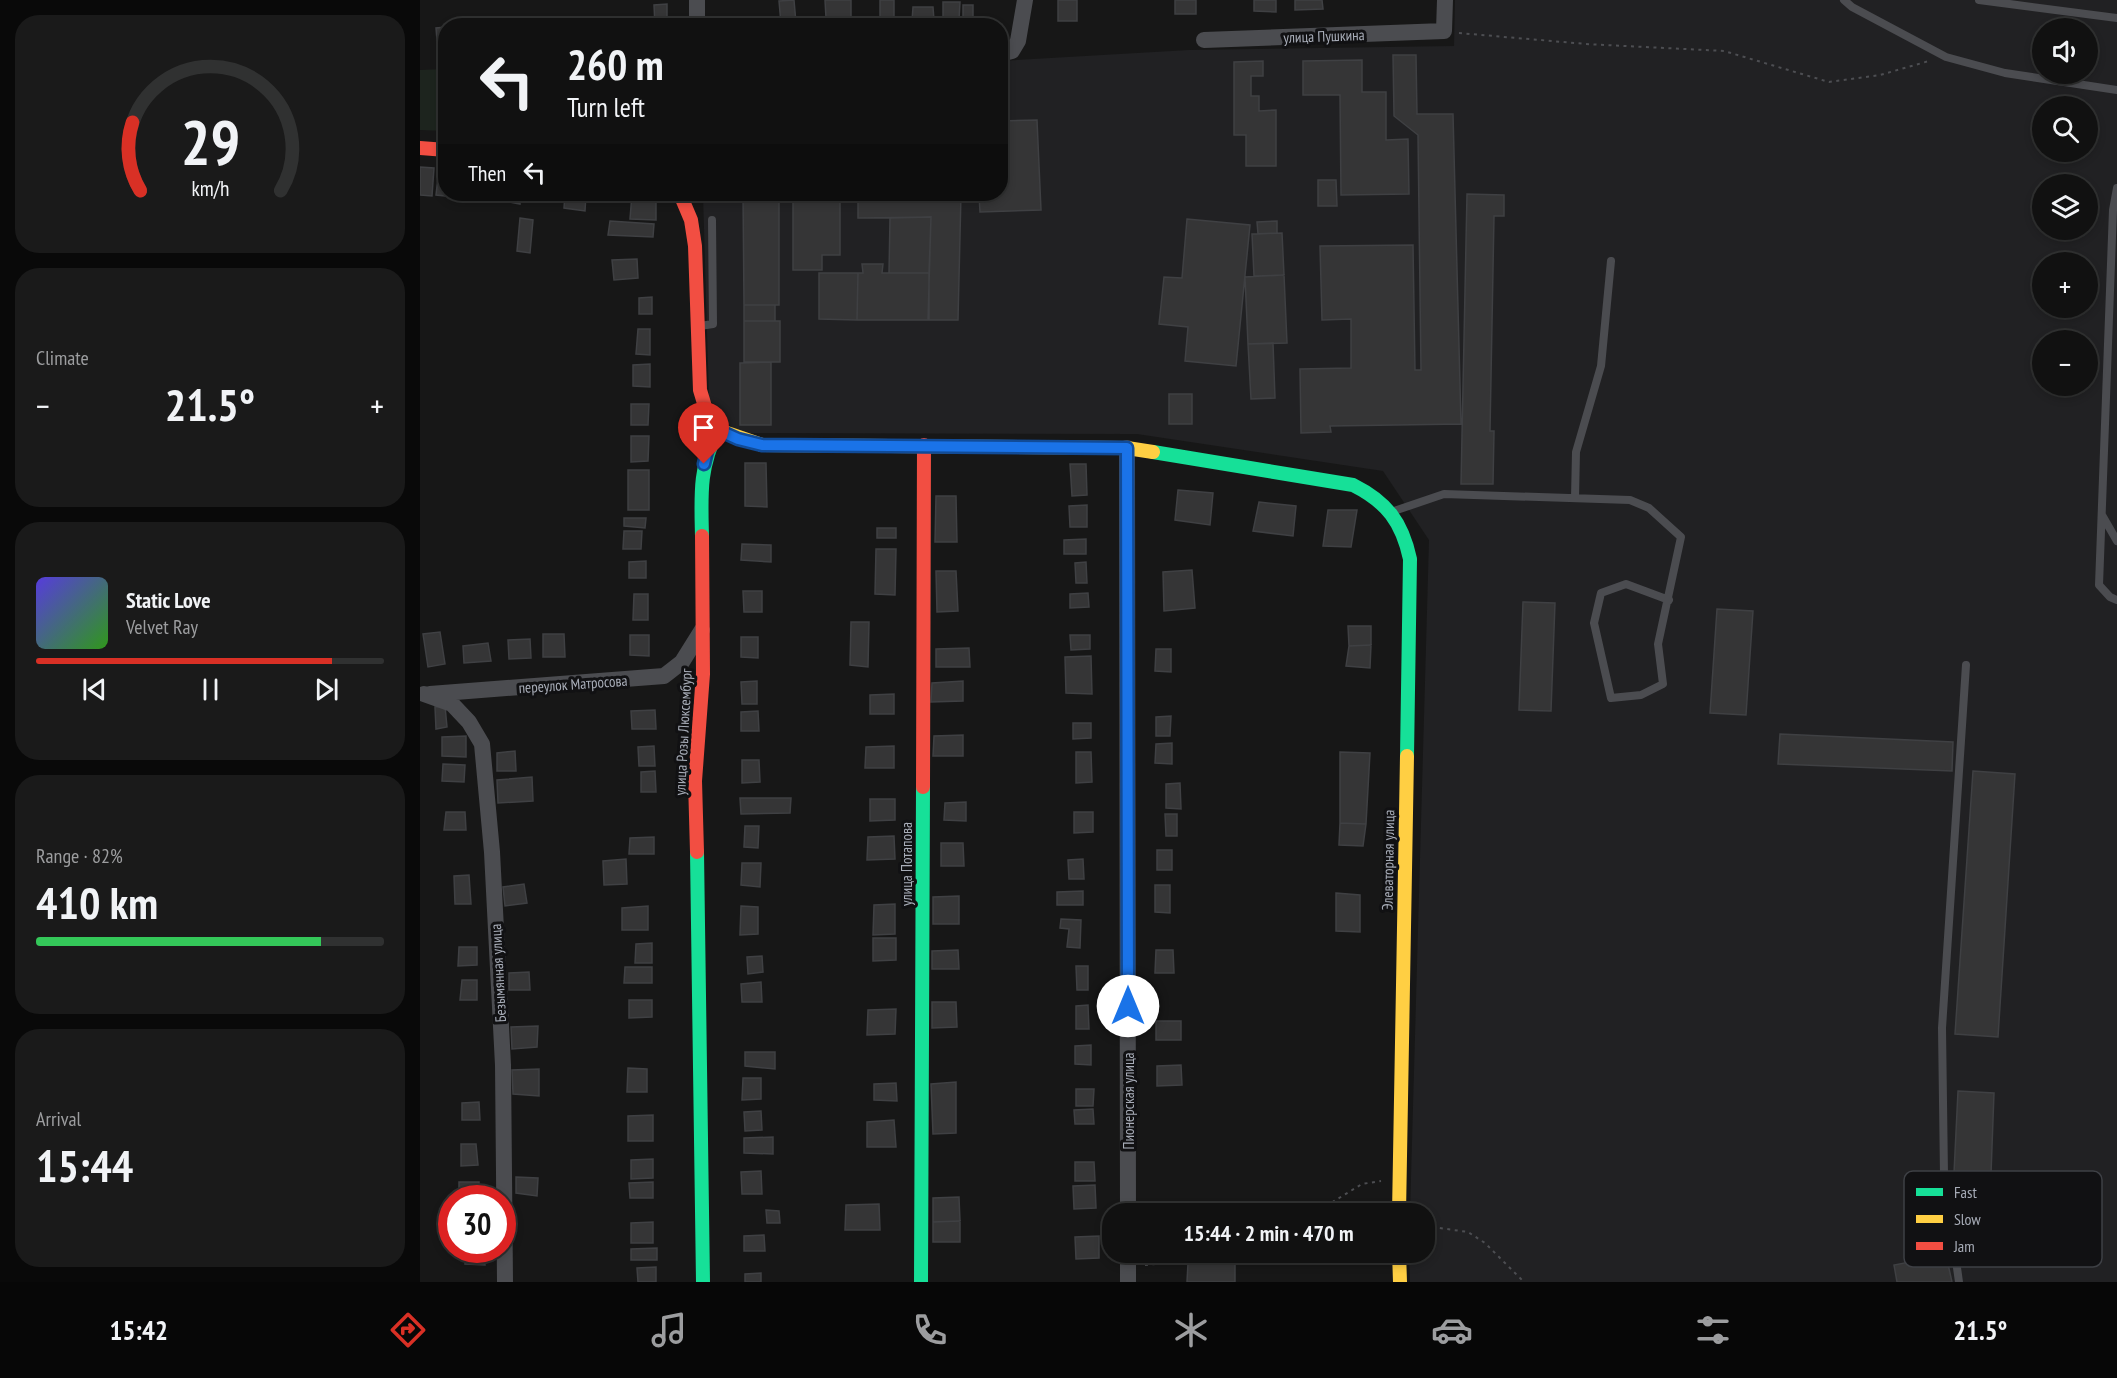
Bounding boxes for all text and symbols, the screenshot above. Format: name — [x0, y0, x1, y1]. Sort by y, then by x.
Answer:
map controls — [2032, 18, 2098, 396]
button: sound — [2032, 18, 2098, 84]
street label: улица Пушкина — [1283, 25, 1365, 47]
text: 260 m — [567, 37, 664, 92]
icon: left — [468, 42, 546, 120]
text: Turn left — [567, 90, 645, 124]
button: search — [2032, 96, 2098, 162]
text: 29 — [180, 101, 240, 182]
icon: left — [518, 156, 551, 189]
text: Then — [468, 159, 506, 187]
button: layers — [2032, 174, 2098, 240]
text: km/h — [191, 175, 229, 203]
button: + — [2032, 252, 2098, 318]
button: − — [2032, 330, 2098, 396]
text: Climate — [36, 345, 89, 371]
text: 21.5° — [165, 375, 255, 433]
text: − — [36, 384, 50, 427]
text: + — [370, 384, 384, 427]
pin — [678, 402, 729, 464]
icon: arrive — [687, 411, 720, 444]
text: Static Love — [126, 586, 211, 614]
text: Velvet Ray — [126, 614, 198, 640]
street label: улица Розы Люксембург — [670, 667, 696, 796]
street label: переулок Матросова — [518, 671, 628, 697]
icon: previous — [78, 673, 111, 706]
icon: pause — [194, 673, 227, 706]
icon: next — [310, 673, 343, 706]
street label: Элеваторная улица — [1378, 809, 1398, 911]
street label: улица Потапова — [897, 822, 916, 906]
text: Range · 82% — [36, 843, 123, 869]
text: 410 km — [36, 873, 158, 931]
street label: Безымянная улица — [486, 923, 510, 1023]
position arrow — [1096, 974, 1160, 1038]
street label: Пионерская улица — [1119, 1052, 1138, 1150]
text: Arrival — [36, 1106, 81, 1132]
text: 15:44 — [36, 1136, 133, 1194]
legend — [1904, 1171, 2102, 1267]
text: Fast — [1954, 1182, 1977, 1202]
speed limit sign: 30 — [438, 1185, 516, 1263]
text: Slow — [1954, 1209, 1981, 1229]
text: 15:44 · 2 min · 470 m — [1183, 1219, 1354, 1247]
text: Jam — [1953, 1236, 1975, 1256]
icon: directions — [387, 1309, 429, 1351]
icon: music — [648, 1309, 690, 1351]
icon: phone — [909, 1309, 951, 1351]
icon: climate — [1170, 1309, 1212, 1351]
icon: car — [1431, 1309, 1473, 1351]
icon: filters — [1692, 1309, 1734, 1351]
text: 15:42 — [110, 1313, 168, 1347]
text: 21.5° — [1953, 1313, 2007, 1347]

